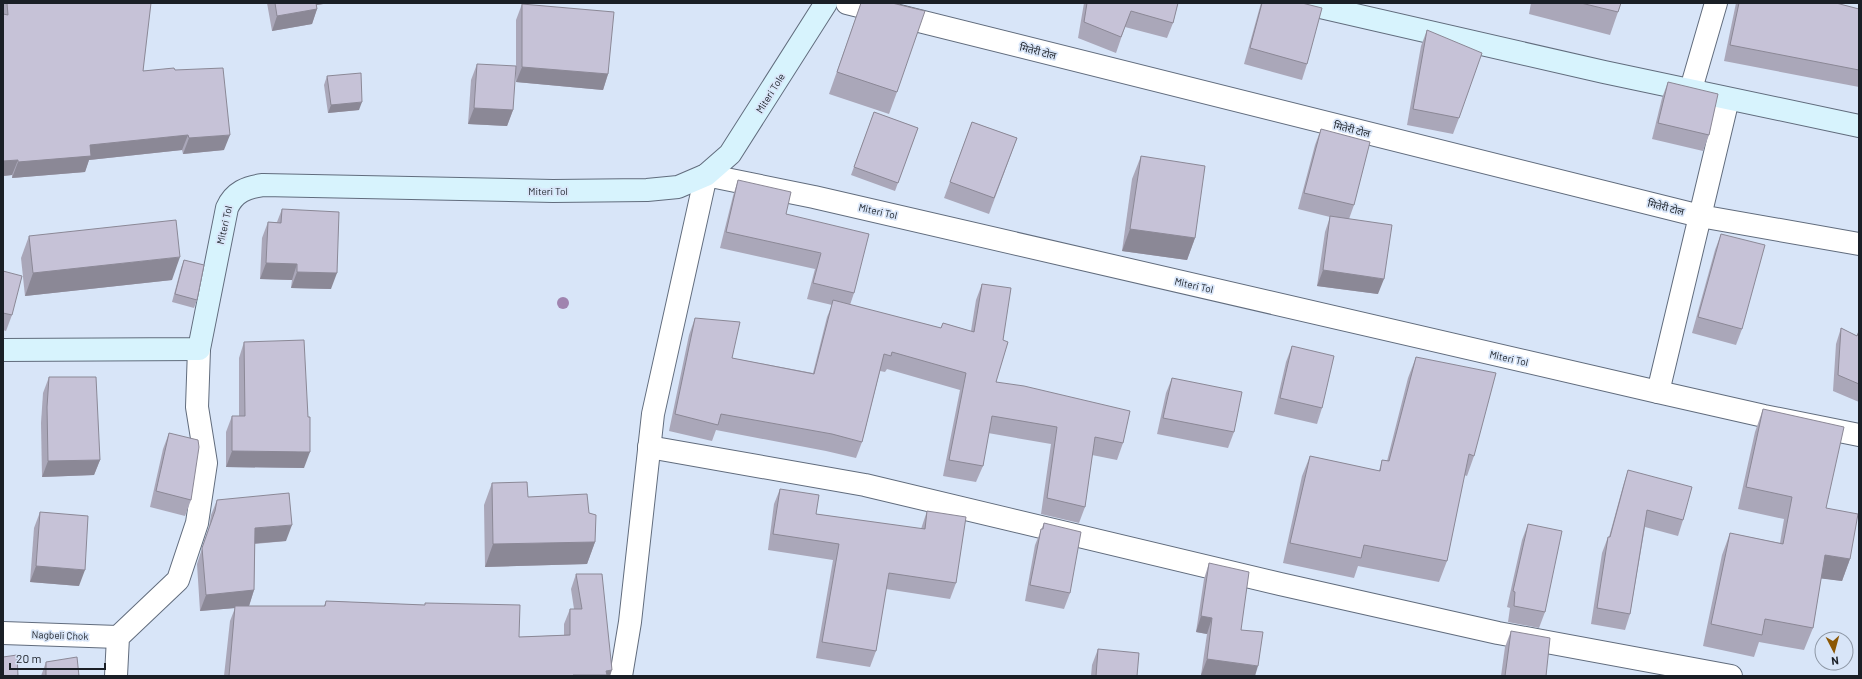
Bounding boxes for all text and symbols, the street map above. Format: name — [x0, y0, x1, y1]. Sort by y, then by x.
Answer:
street label: मितेरी टोल — [1018, 41, 1058, 61]
street label: Miteri Tole — [753, 71, 787, 115]
street label: मितेरी टोल — [1332, 119, 1372, 139]
street label: Miteri Tol — [528, 185, 568, 197]
street label: मितेरी टोल — [1646, 197, 1686, 217]
street label: Miteri Tol — [857, 201, 899, 221]
street label: Miteri Tol — [214, 204, 234, 246]
street label: Miteri Tol — [1173, 275, 1215, 295]
street label: Miteri Tol — [1488, 348, 1530, 368]
street label: Nagbeli Chok — [31, 628, 89, 642]
north arrow — [1814, 631, 1854, 671]
scale bar — [10, 645, 105, 671]
text: 20 m — [16, 651, 42, 665]
text: N — [1831, 655, 1839, 668]

